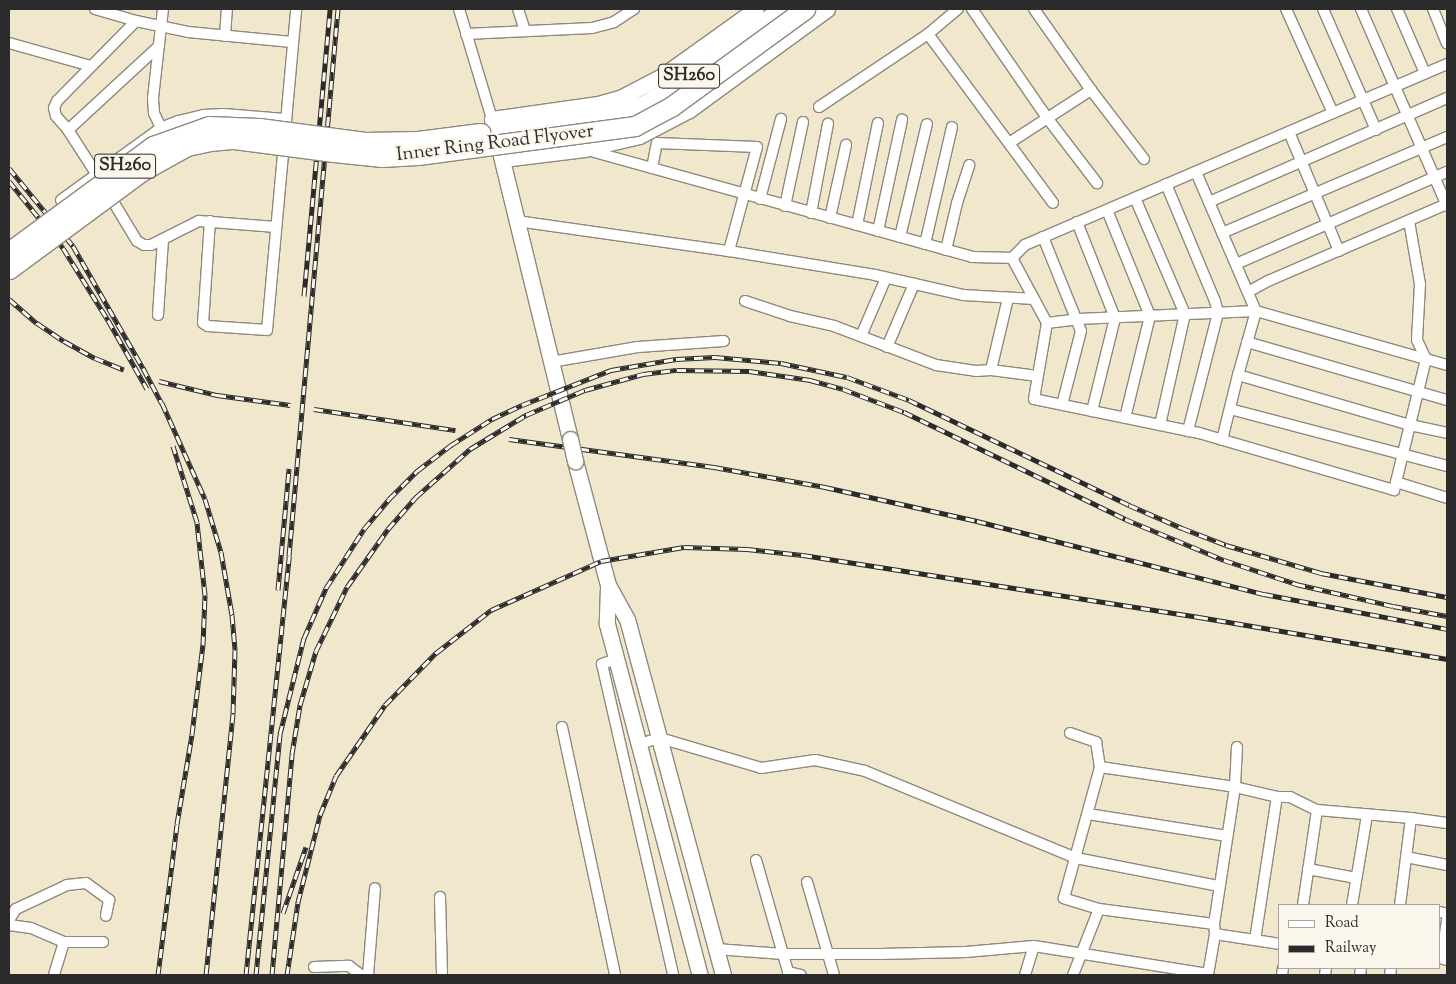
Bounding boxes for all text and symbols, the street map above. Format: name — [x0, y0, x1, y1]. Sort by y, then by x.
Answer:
road number: SH260 — [658, 60, 720, 92]
street label: Inner Ring Road Flyover — [395, 121, 595, 167]
road number: SH260 — [94, 150, 156, 182]
legend — [1278, 904, 1441, 969]
text: Road — [1325, 913, 1359, 934]
text: Railway — [1325, 938, 1376, 959]

